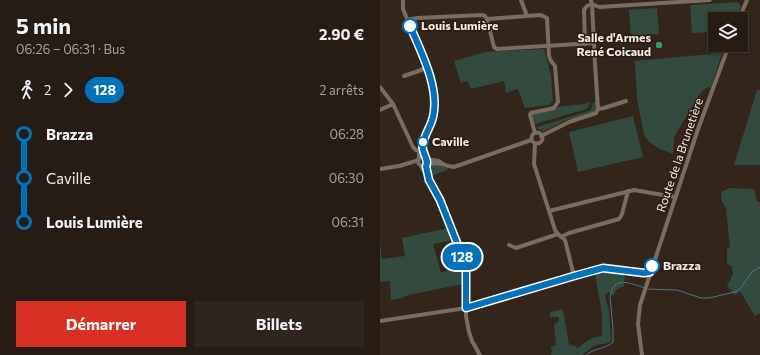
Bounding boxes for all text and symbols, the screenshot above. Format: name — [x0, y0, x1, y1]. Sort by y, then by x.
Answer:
text: 5 min — [16, 12, 71, 39]
map controls — [708, 12, 748, 52]
button: layers — [708, 12, 748, 52]
marker: Louis Lumière — [402, 18, 418, 34]
place label: Louis Lumière — [421, 18, 498, 32]
text: 2.90 € — [319, 25, 364, 43]
place label: Salle d'Armes René Coicaud — [577, 30, 651, 58]
marker: Salle d'Armes René Coicaud — [654, 40, 664, 50]
text: 06:26 – 06:31 · Bus — [16, 41, 125, 57]
icon: walk — [16, 79, 38, 101]
icon: forward — [57, 79, 79, 101]
text: 128 — [93, 81, 116, 98]
text: 2 — [44, 82, 51, 98]
text: 2 arrêts — [319, 82, 364, 98]
street label: Route de la Brunetière — [653, 96, 705, 214]
text: Brazza — [46, 125, 93, 143]
text: 06:28 — [329, 126, 364, 142]
place label: Caville — [432, 134, 469, 148]
marker: Caville — [417, 136, 429, 148]
text: Caville — [46, 169, 91, 187]
text: 06:30 — [329, 170, 364, 186]
text: Louis Lumière — [46, 213, 143, 231]
text: 06:31 — [332, 214, 364, 230]
line badge: 128 — [439, 244, 485, 270]
text: 128 — [451, 248, 473, 265]
marker: Brazza — [644, 258, 660, 274]
place label: Brazza — [663, 258, 701, 272]
button: Démarrer — [16, 301, 186, 347]
button: Billets — [194, 301, 364, 347]

